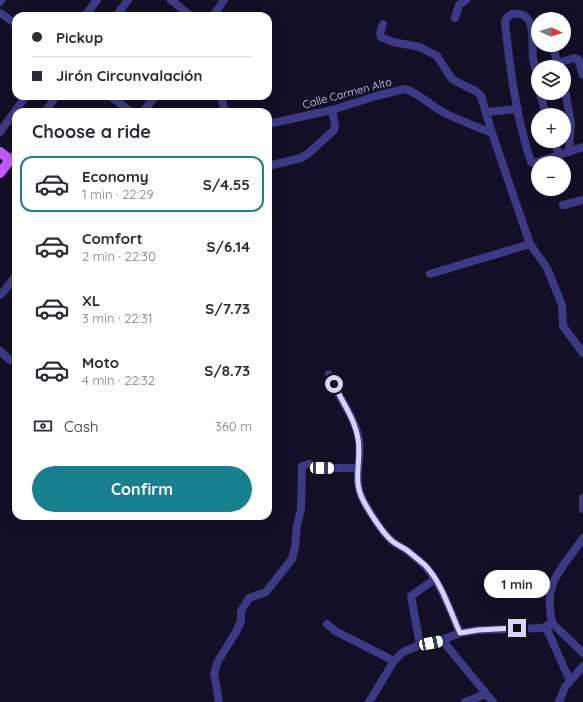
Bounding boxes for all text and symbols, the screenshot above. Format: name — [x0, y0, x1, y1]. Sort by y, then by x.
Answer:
north arrow — [531, 12, 571, 52]
map controls — [531, 12, 571, 196]
text: Pickup — [56, 28, 103, 47]
button: layers — [531, 60, 571, 100]
text: Jirón Circunvalación — [56, 66, 202, 85]
street label: Calle Carmen Alto — [301, 74, 393, 112]
button: + — [531, 108, 571, 148]
text: Choose a ride — [32, 120, 151, 143]
button: − — [531, 156, 571, 196]
icon: car — [34, 166, 70, 202]
text: Economy — [82, 167, 149, 186]
text: S/4.55 — [203, 175, 250, 194]
text: 1 min · 22:29 — [82, 186, 153, 202]
icon: car — [34, 228, 70, 264]
text: Comfort — [82, 229, 143, 248]
text: S/6.14 — [207, 237, 250, 256]
text: 2 min · 22:30 — [82, 248, 156, 264]
icon: car — [34, 290, 70, 326]
text: XL — [82, 291, 100, 310]
text: S/7.73 — [205, 299, 250, 318]
text: 3 min · 22:31 — [82, 310, 153, 326]
icon: car — [34, 352, 70, 388]
text: Moto — [82, 353, 119, 372]
text: S/8.73 — [204, 361, 250, 380]
text: 4 min · 22:32 — [82, 372, 155, 388]
route start — [325, 375, 343, 393]
icon: cash — [32, 415, 54, 437]
text: Cash — [64, 417, 98, 436]
text: 360 m — [215, 418, 252, 434]
car — [310, 462, 334, 474]
button: Confirm — [32, 466, 252, 512]
callout: 1 min — [484, 570, 550, 598]
text: 1 min — [501, 576, 533, 592]
route end — [508, 619, 526, 637]
car — [418, 635, 444, 651]

